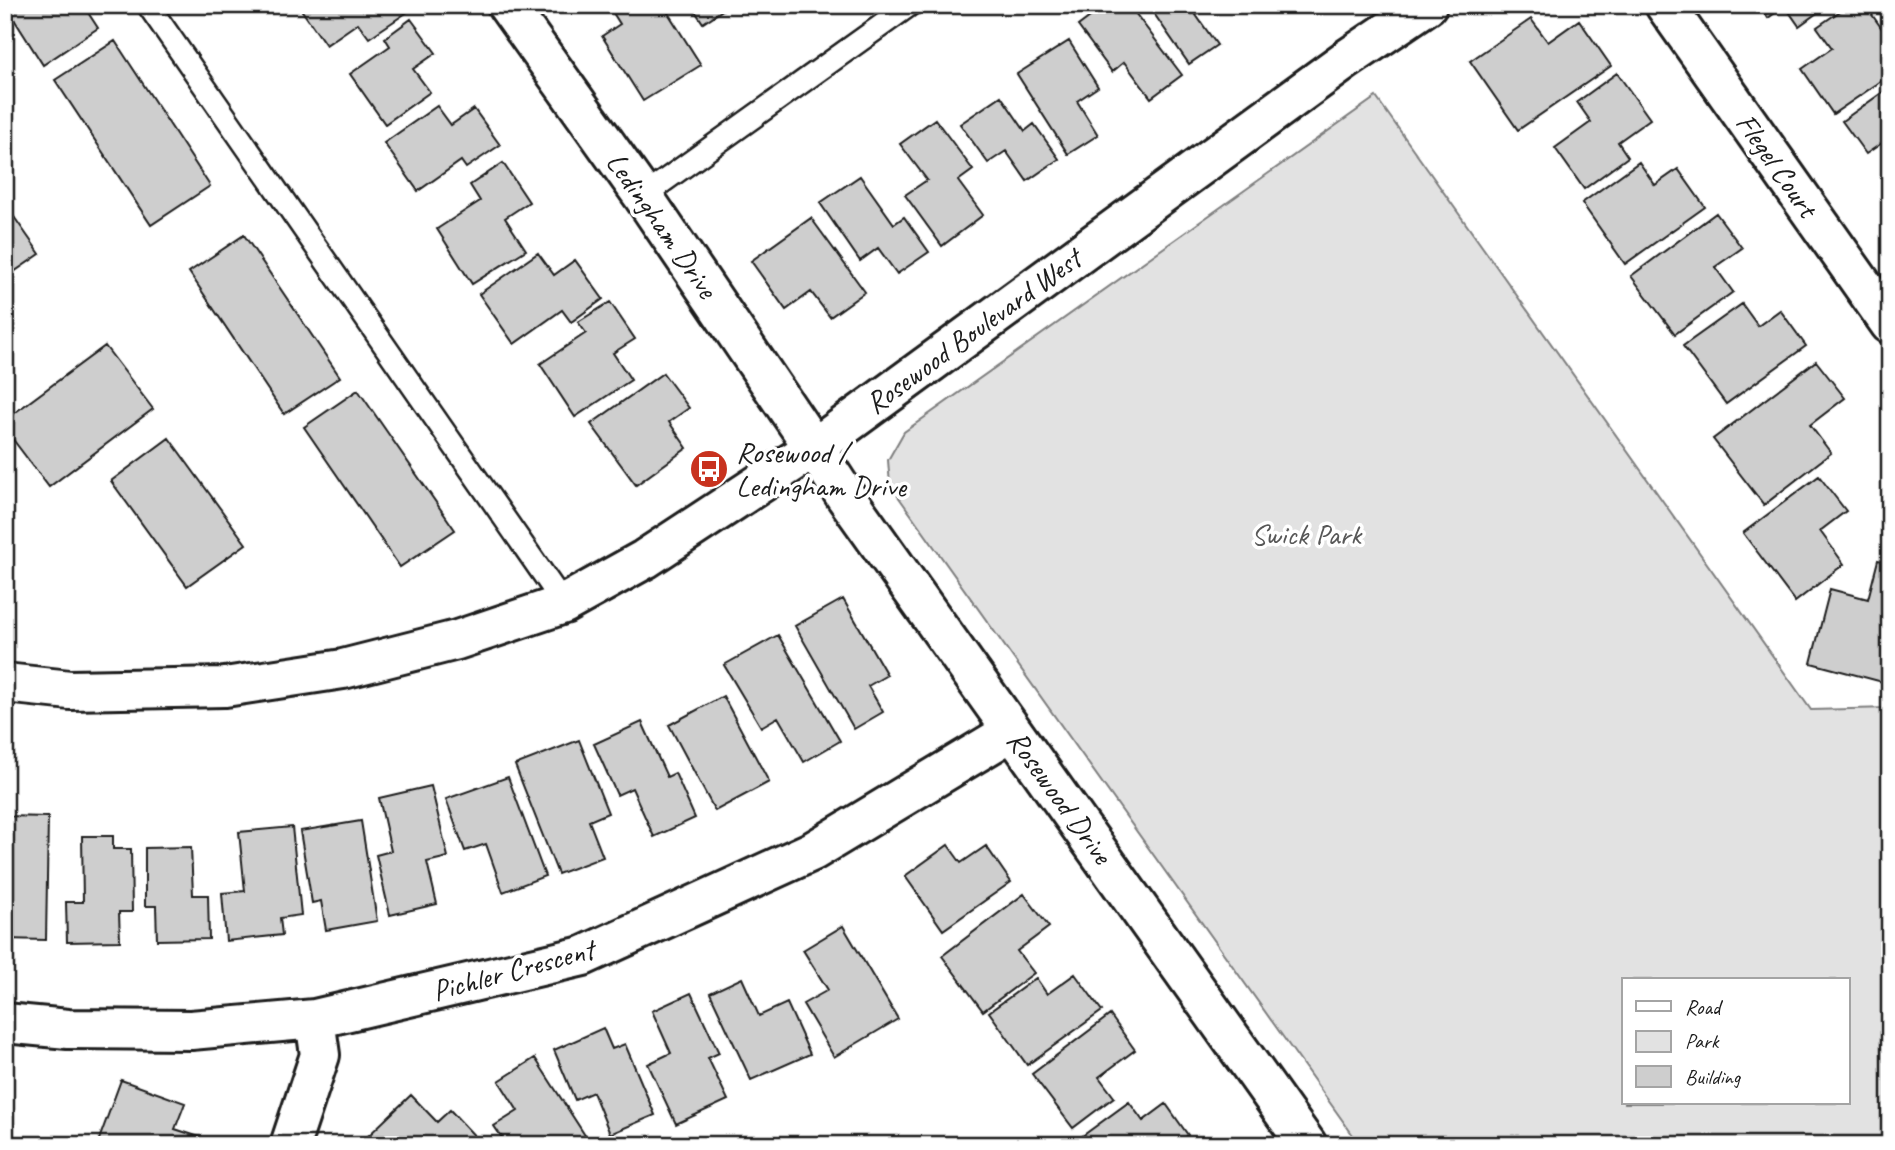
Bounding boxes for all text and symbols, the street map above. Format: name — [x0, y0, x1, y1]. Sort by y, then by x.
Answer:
street label: Flegel Court — [1727, 106, 1828, 227]
street label: Ledingham Drive — [598, 145, 728, 307]
street label: Rosewood Boulevard West — [858, 238, 1092, 422]
place label: Rosewood / Ledingham Drive — [736, 433, 908, 505]
bus stop icon: Rosewood / Ledingham Drive — [688, 448, 730, 490]
park label: Swick Park — [1251, 515, 1363, 553]
street label: Rosewood Drive — [999, 723, 1122, 873]
street label: Pichler Crescent — [428, 929, 602, 1010]
legend — [1622, 978, 1850, 1104]
text: Road — [1685, 994, 1724, 1020]
text: Park — [1685, 1028, 1720, 1054]
text: Building — [1685, 1064, 1742, 1090]

